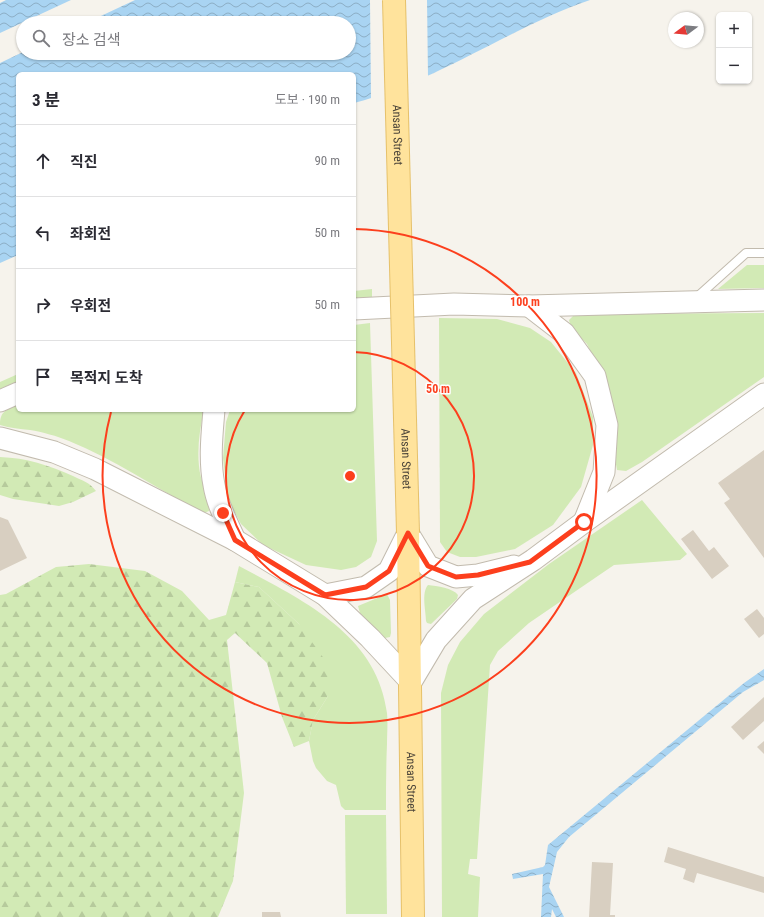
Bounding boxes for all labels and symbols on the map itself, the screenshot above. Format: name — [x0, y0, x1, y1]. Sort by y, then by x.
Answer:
north arrow — [668, 12, 704, 48]
street label: Ansan Street — [390, 104, 405, 166]
text: 100 m — [510, 295, 540, 309]
text: 50 m — [426, 382, 450, 396]
street label: Ansan Street — [398, 428, 414, 490]
centre of rings — [343, 469, 357, 483]
route end — [214, 504, 232, 522]
route start — [575, 513, 593, 531]
street label: Ansan Street — [404, 752, 419, 813]

